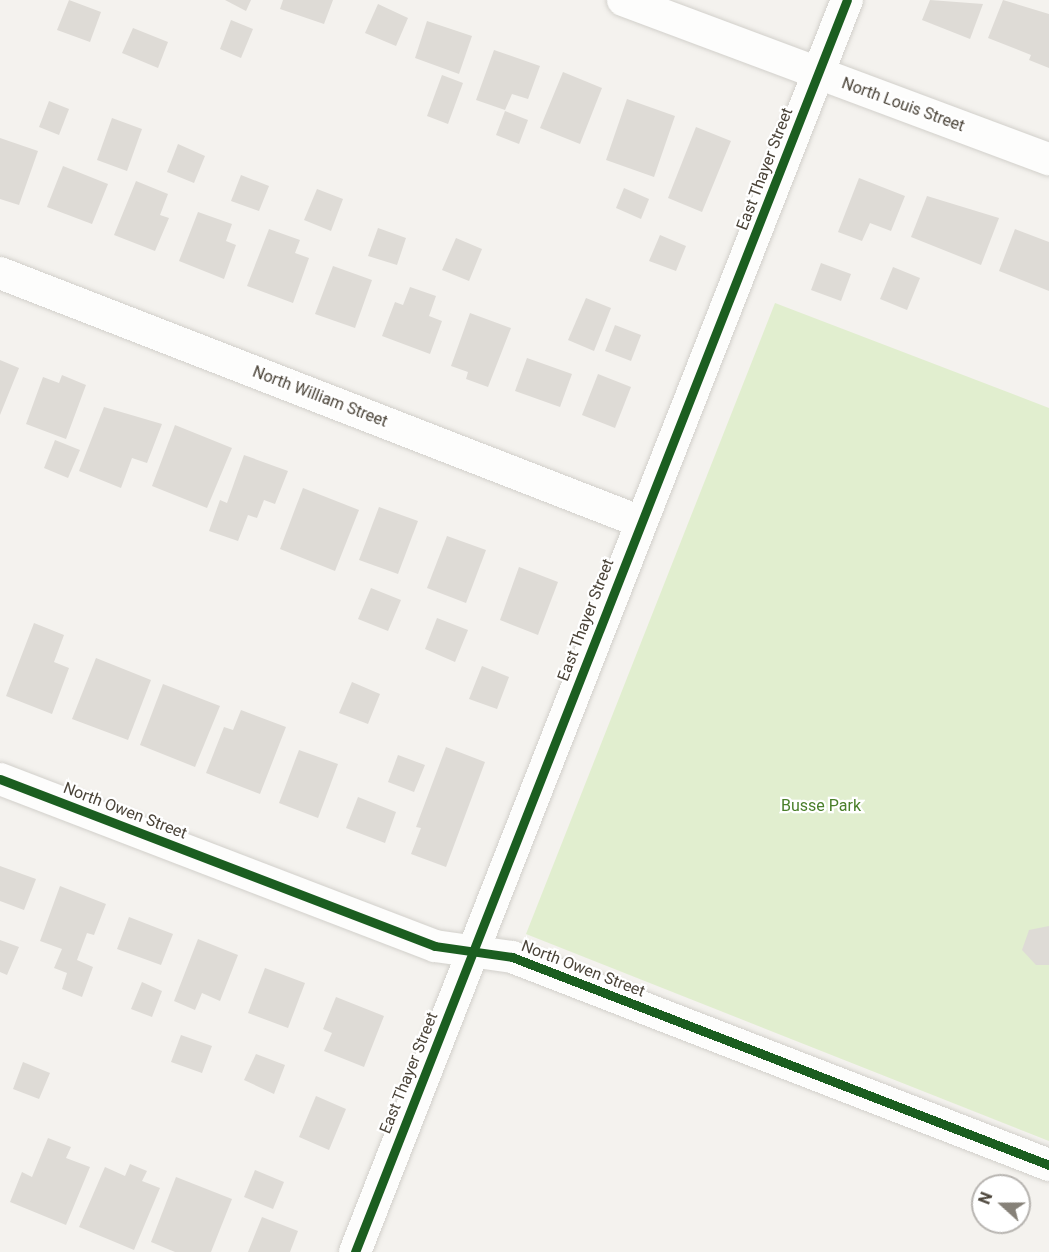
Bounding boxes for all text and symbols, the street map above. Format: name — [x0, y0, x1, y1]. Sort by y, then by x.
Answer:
street label: North Louis Street — [839, 74, 967, 136]
street label: East Thayer Street — [733, 105, 797, 233]
street label: North William Street — [250, 362, 390, 432]
street label: East Thayer Street — [554, 556, 618, 684]
street label: North Owen Street — [60, 779, 190, 843]
park label: Busse Park — [781, 796, 861, 816]
street label: North Owen Street — [518, 937, 648, 1001]
street label: East Thayer Street — [376, 1009, 442, 1137]
north arrow — [971, 1174, 1031, 1234]
text: N — [975, 1189, 996, 1207]

